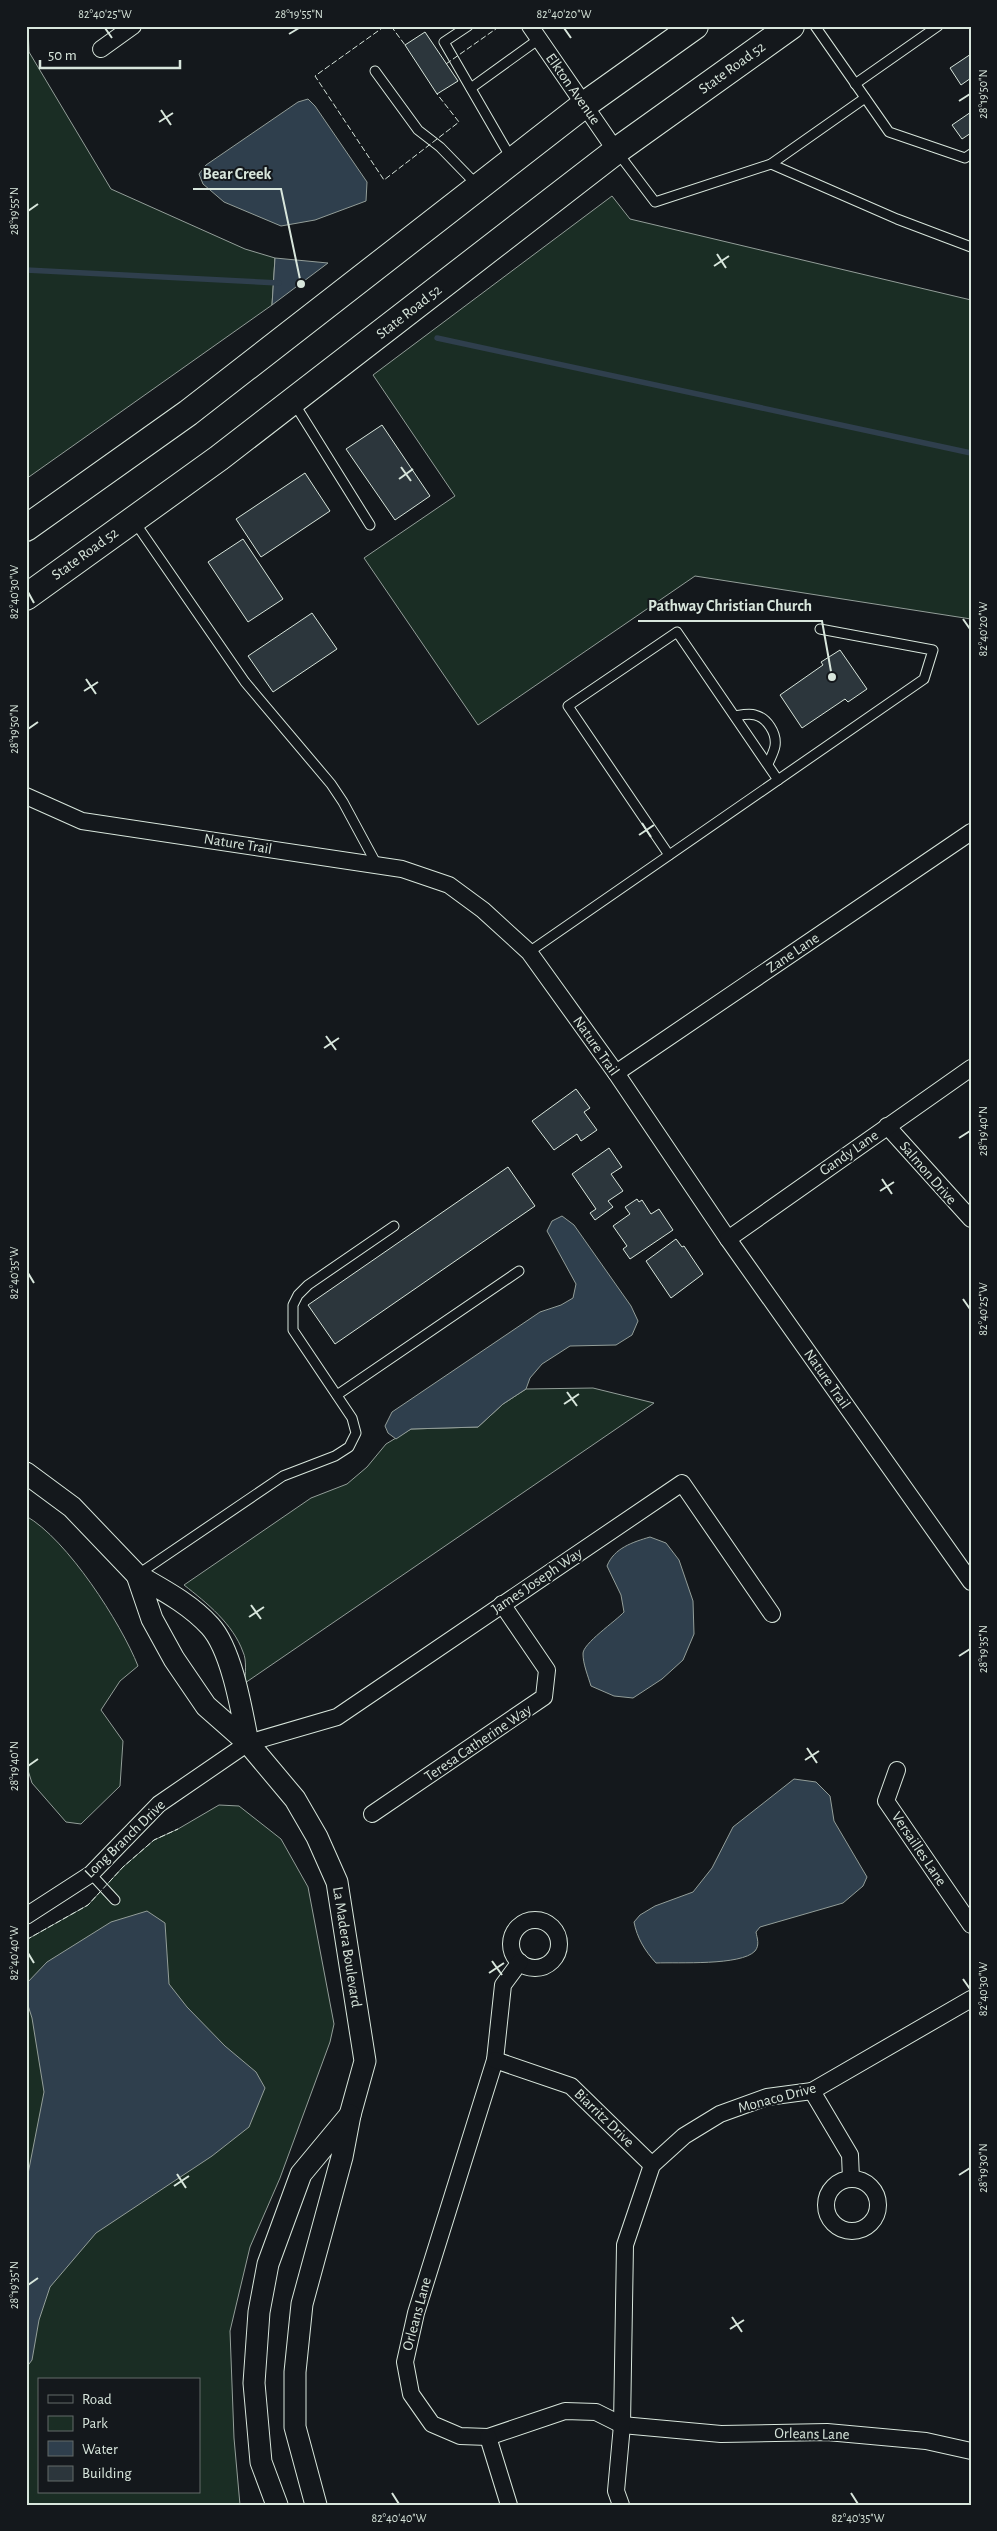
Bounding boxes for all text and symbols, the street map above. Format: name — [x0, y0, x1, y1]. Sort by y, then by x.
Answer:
text: 82°40'25"W — [78, 8, 132, 20]
text: 28°19'55"N — [275, 8, 323, 20]
text: 82°40'20"W — [537, 8, 592, 20]
scale bar — [40, 38, 180, 70]
street label: State Road 52 — [696, 39, 768, 97]
text: 50 m — [48, 48, 77, 63]
street label: Elkton Avenue — [543, 50, 603, 128]
text: 28°19'50"N — [977, 69, 989, 119]
callout: Bear Creek — [193, 158, 281, 189]
text: Bear Creek — [203, 166, 271, 182]
text: 28°19'55"N — [8, 187, 20, 235]
street label: State Road 52 — [374, 282, 445, 342]
street label: State Road 52 — [49, 525, 121, 583]
text: 82°40'30"W — [8, 565, 20, 619]
callout: Pathway Christian Church — [638, 590, 822, 621]
text: Pathway Christian Church — [648, 598, 812, 615]
text: 82°40'20"W — [977, 601, 989, 656]
text: 28°19'50"N — [8, 704, 20, 754]
street label: Nature Trail — [203, 831, 273, 857]
street label: Zane Lane — [764, 930, 822, 976]
street label: Nature Trail — [570, 1014, 622, 1078]
text: 28°19'40"N — [977, 1106, 989, 1156]
street label: Gandy Lane — [817, 1127, 881, 1179]
street label: Salmon Drive — [897, 1139, 959, 1207]
text: 82°40'35"W — [8, 1246, 20, 1299]
text: 82°40'25"W — [977, 1282, 989, 1336]
street label: Nature Trail — [801, 1347, 853, 1411]
street label: James Joseph Way — [489, 1545, 586, 1617]
text: 28°19'35"N — [977, 1625, 989, 1673]
street label: Teresa Catherine Way — [422, 1701, 535, 1784]
text: 28°19'40"N — [8, 1741, 20, 1791]
street label: Long Branch Drive — [82, 1797, 168, 1881]
street label: Versailles Lane — [889, 1809, 949, 1889]
street label: La Madera Boulevard — [330, 1886, 364, 2009]
text: 82°40'40"W — [8, 1925, 20, 1981]
text: 82°40'30"W — [977, 1962, 989, 2016]
street label: Monaco Drive — [736, 2080, 818, 2116]
street label: Biarritz Drive — [571, 2086, 637, 2150]
text: 28°19'30"N — [977, 2143, 989, 2193]
text: 28°19'35"N — [8, 2261, 20, 2309]
street label: Orleans Lane — [400, 2276, 434, 2352]
legend — [38, 2378, 200, 2494]
text: Road — [82, 2392, 112, 2407]
text: Park — [82, 2416, 108, 2431]
street label: Orleans Lane — [774, 2426, 850, 2442]
text: Water — [82, 2442, 118, 2457]
text: Building — [82, 2466, 132, 2481]
text: 82°40'40"W — [371, 2512, 427, 2524]
text: 82°40'35"W — [832, 2512, 885, 2524]

